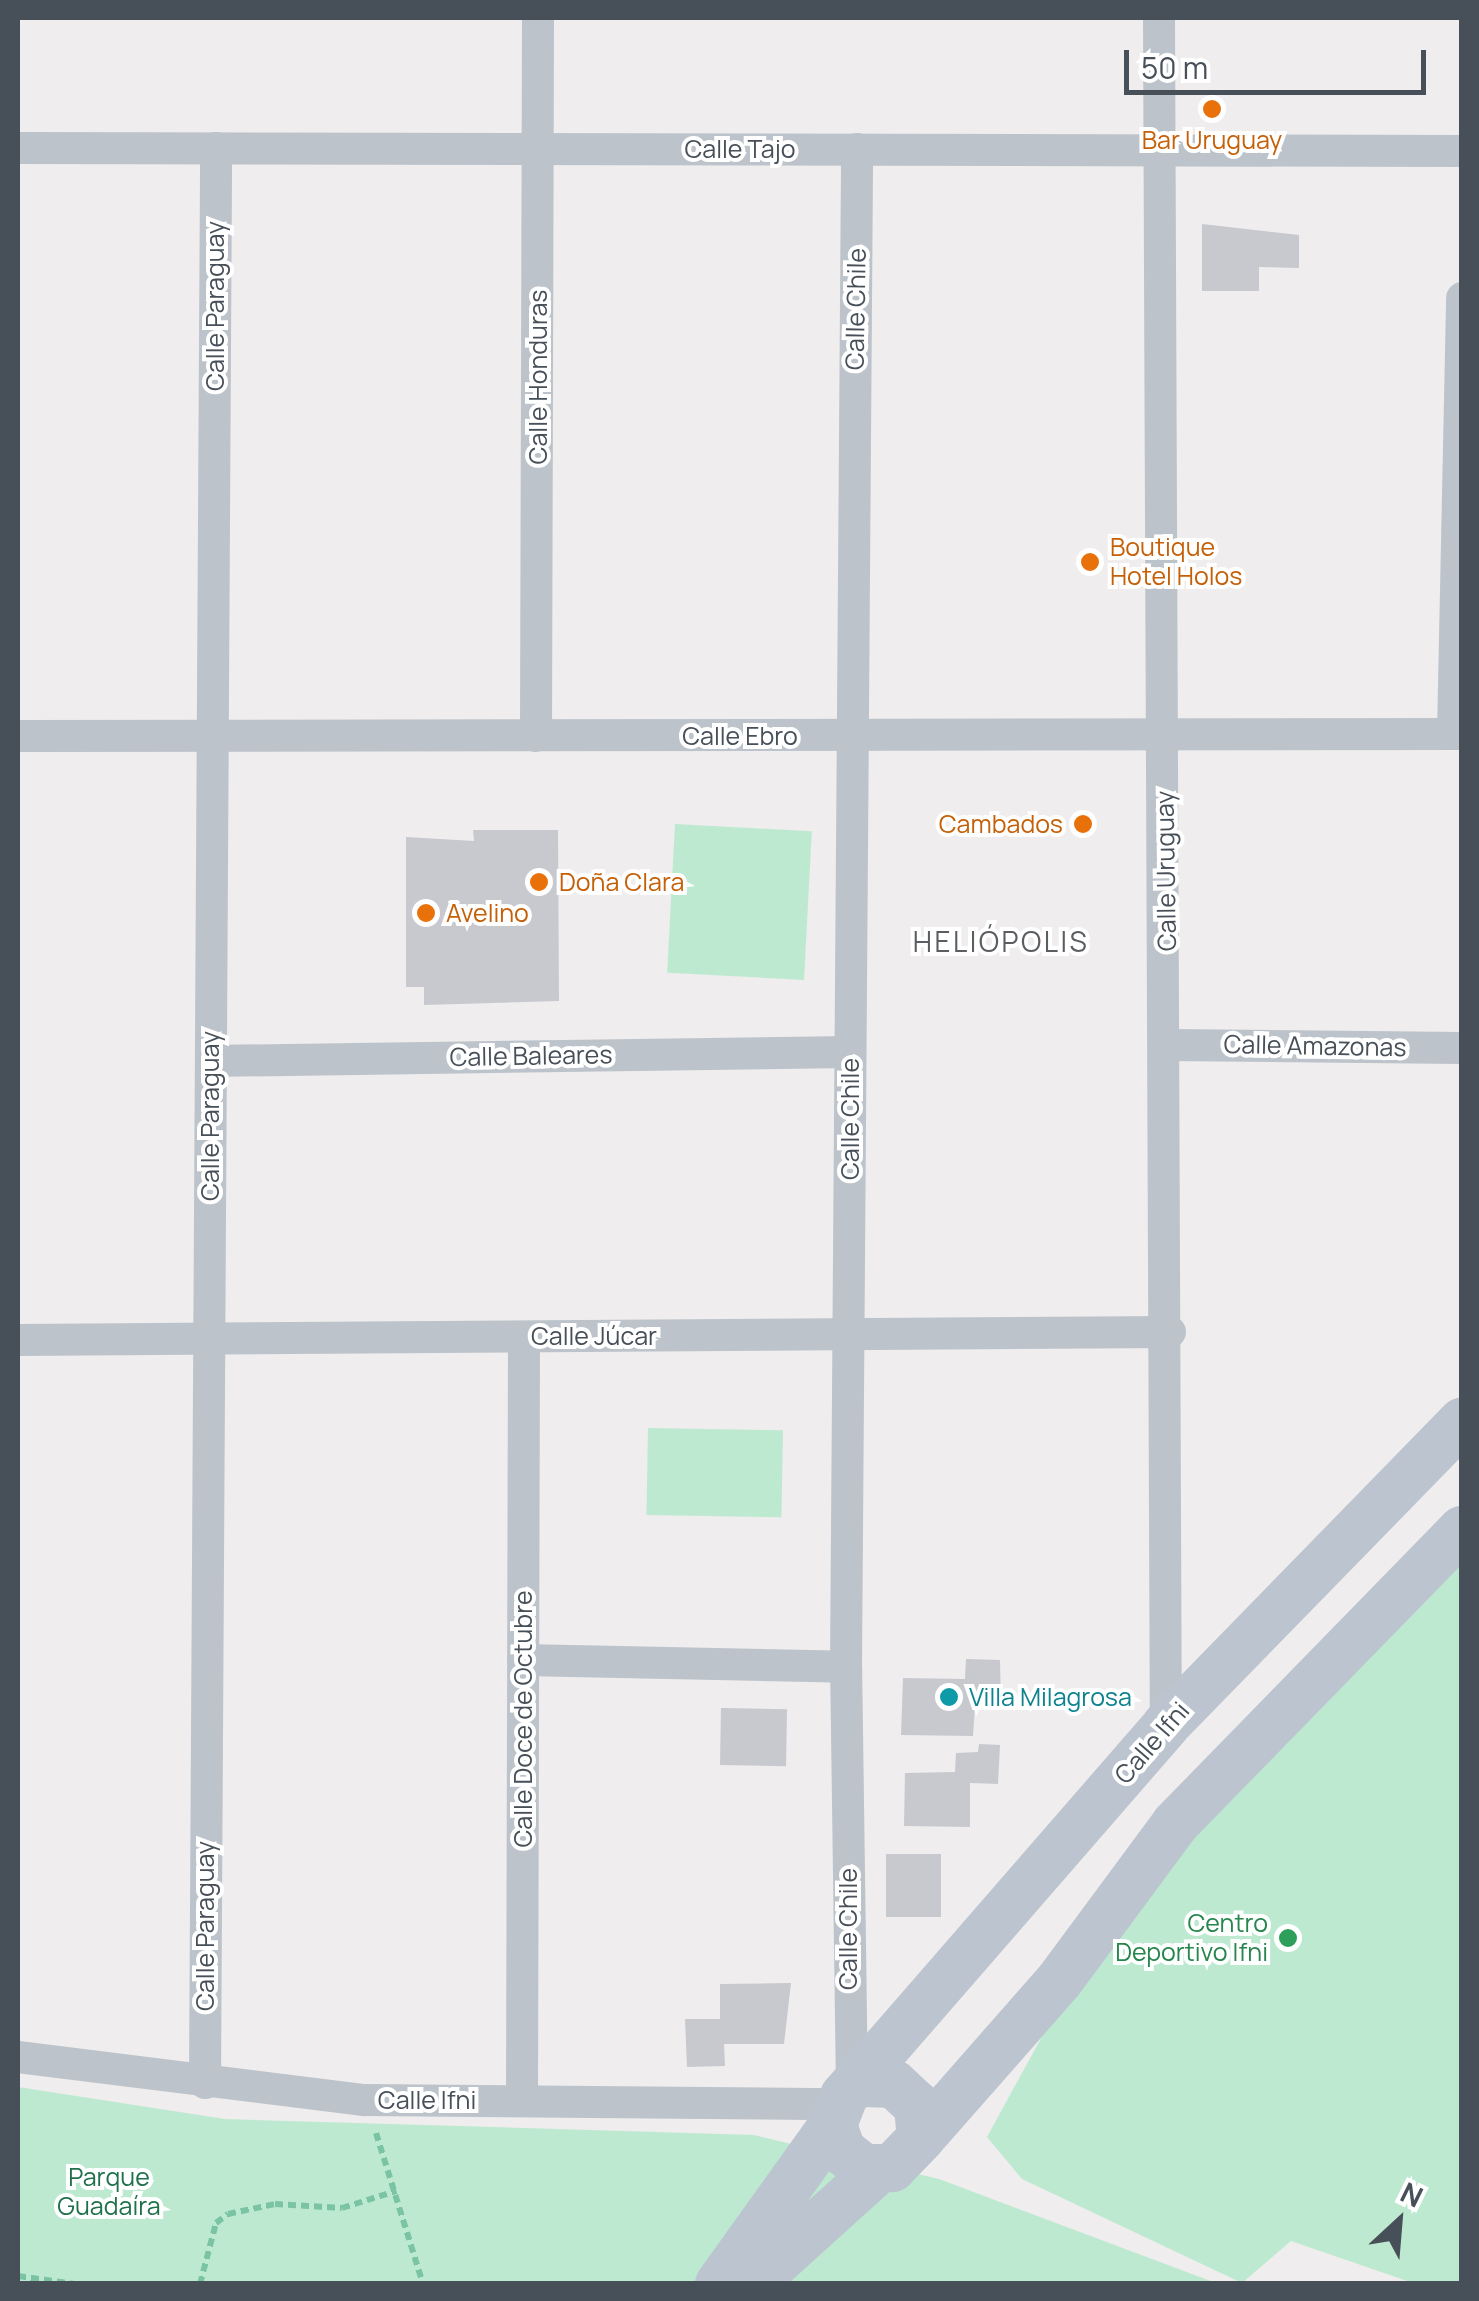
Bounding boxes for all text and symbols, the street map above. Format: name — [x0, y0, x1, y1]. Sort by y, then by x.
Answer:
scale bar — [1129, 30, 1432, 92]
text: 50 m — [1141, 47, 1208, 88]
marker: Bar Uruguay — [1201, 98, 1223, 120]
place label: Bar Uruguay — [1142, 125, 1282, 155]
street label: Calle Tajo — [684, 134, 796, 164]
street label: Calle Paraguay — [200, 221, 230, 391]
street label: Calle Chile — [840, 248, 872, 370]
street label: Calle Honduras — [523, 290, 553, 464]
place label: Boutique Hotel Holos — [1110, 533, 1242, 592]
marker: Boutique Hotel Holos — [1079, 551, 1101, 573]
street label: Calle Ebro — [682, 721, 798, 751]
street label: Calle Uruguay — [1150, 791, 1182, 951]
place label: Cambados — [939, 809, 1063, 839]
marker: Cambados — [1072, 813, 1094, 835]
place label: Doña Clara — [559, 867, 684, 897]
marker: Doña Clara — [528, 871, 550, 893]
place label: Avelino — [446, 898, 529, 928]
marker: Avelino — [415, 902, 437, 924]
district label: HELIÓPOLIS — [913, 924, 1089, 958]
street label: Calle Amazonas — [1223, 1029, 1407, 1063]
street label: Calle Paraguay — [195, 1031, 225, 1201]
street label: Calle Baleares — [449, 1040, 613, 1072]
street label: Calle Chile — [835, 1058, 865, 1180]
street label: Calle Júcar — [531, 1321, 657, 1351]
street label: Calle Doce de Octubre — [508, 1590, 538, 1848]
place label: Villa Milagrosa — [969, 1682, 1132, 1712]
marker: Villa Milagrosa — [938, 1686, 960, 1708]
street label: Calle Ifni — [1108, 1696, 1196, 1790]
street label: Calle Paraguay — [190, 1841, 220, 2011]
street label: Calle Chile — [833, 1868, 863, 1990]
place label: Centro Deportivo Ifni — [1115, 1909, 1268, 1968]
marker: Centro Deportivo Ifni — [1277, 1927, 1299, 1949]
street label: Calle Ifni — [378, 2085, 476, 2115]
park label: Parque Guadaíra — [57, 2163, 161, 2222]
north arrow — [1349, 2171, 1449, 2271]
text: N — [1395, 2173, 1430, 2216]

